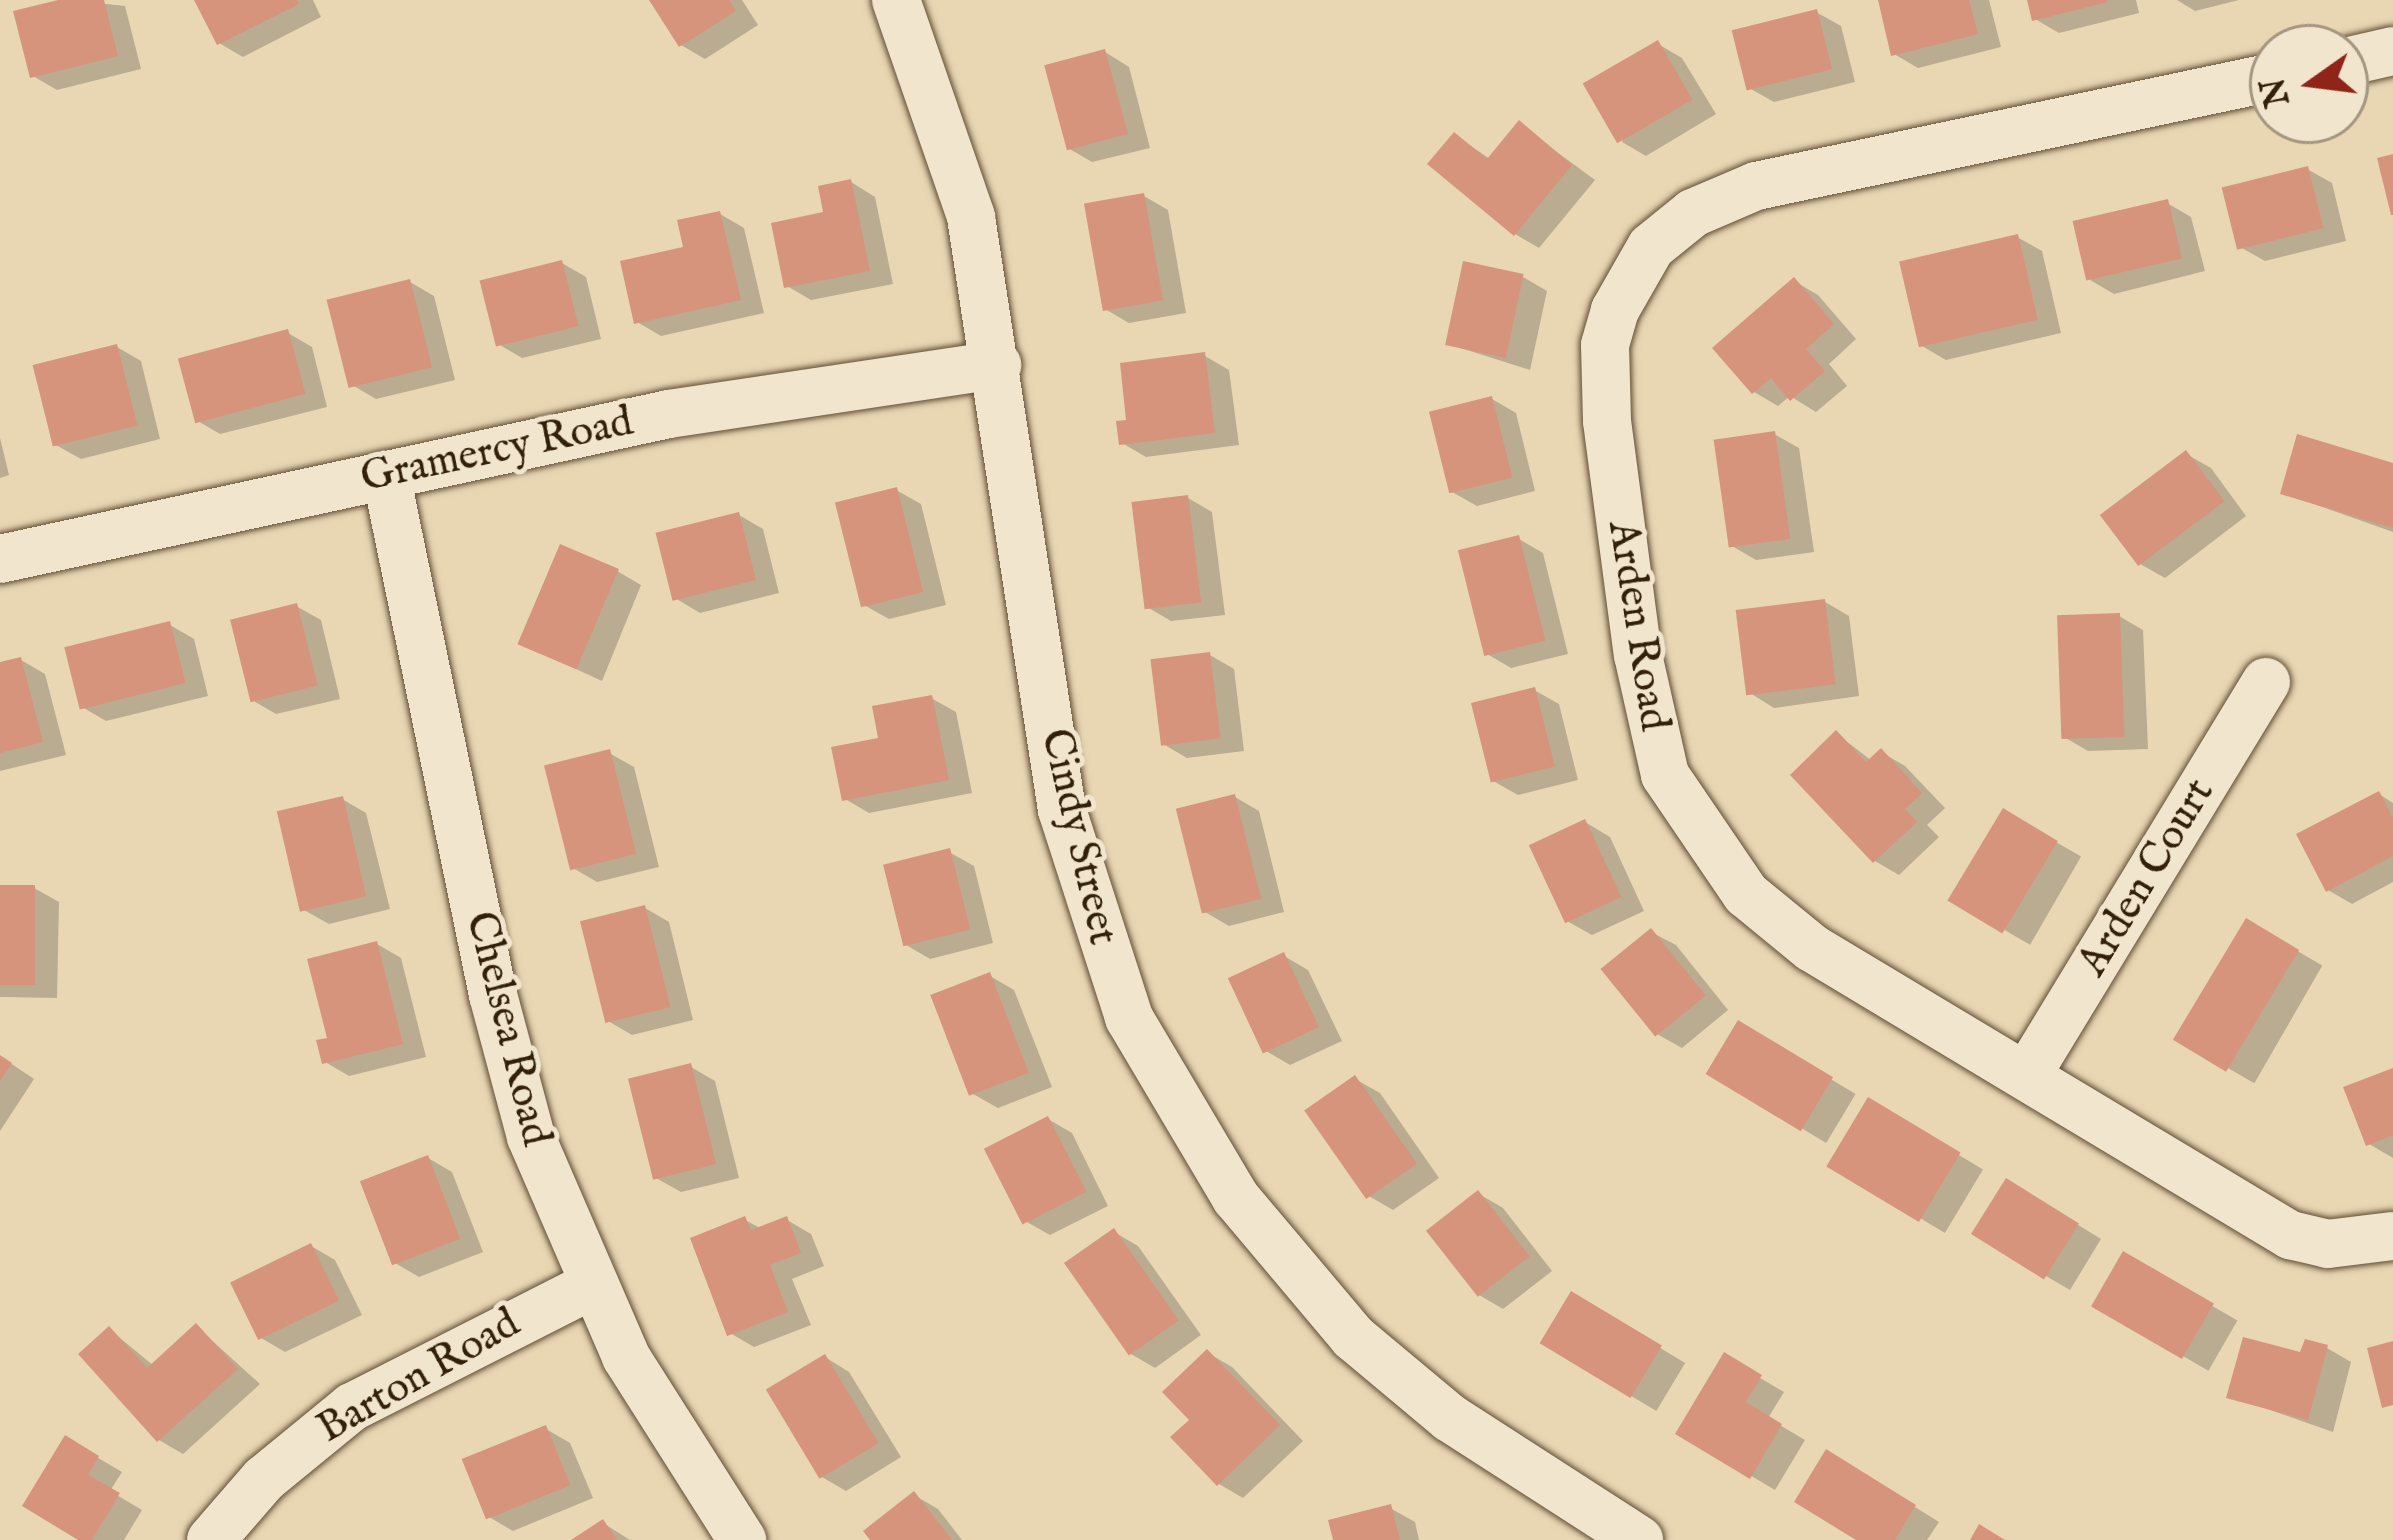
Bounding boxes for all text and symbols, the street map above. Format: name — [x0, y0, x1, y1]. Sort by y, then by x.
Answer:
north arrow — [2249, 24, 2369, 144]
text: N — [2253, 73, 2301, 111]
street label: Gramercy Road — [356, 398, 638, 504]
street label: Arden Road — [1596, 517, 1678, 735]
street label: Cindy Street — [1029, 724, 1127, 950]
street label: Arden Court — [2068, 770, 2226, 986]
street label: Chelsea Road — [454, 907, 560, 1151]
street label: Barton Road — [309, 1299, 529, 1455]

